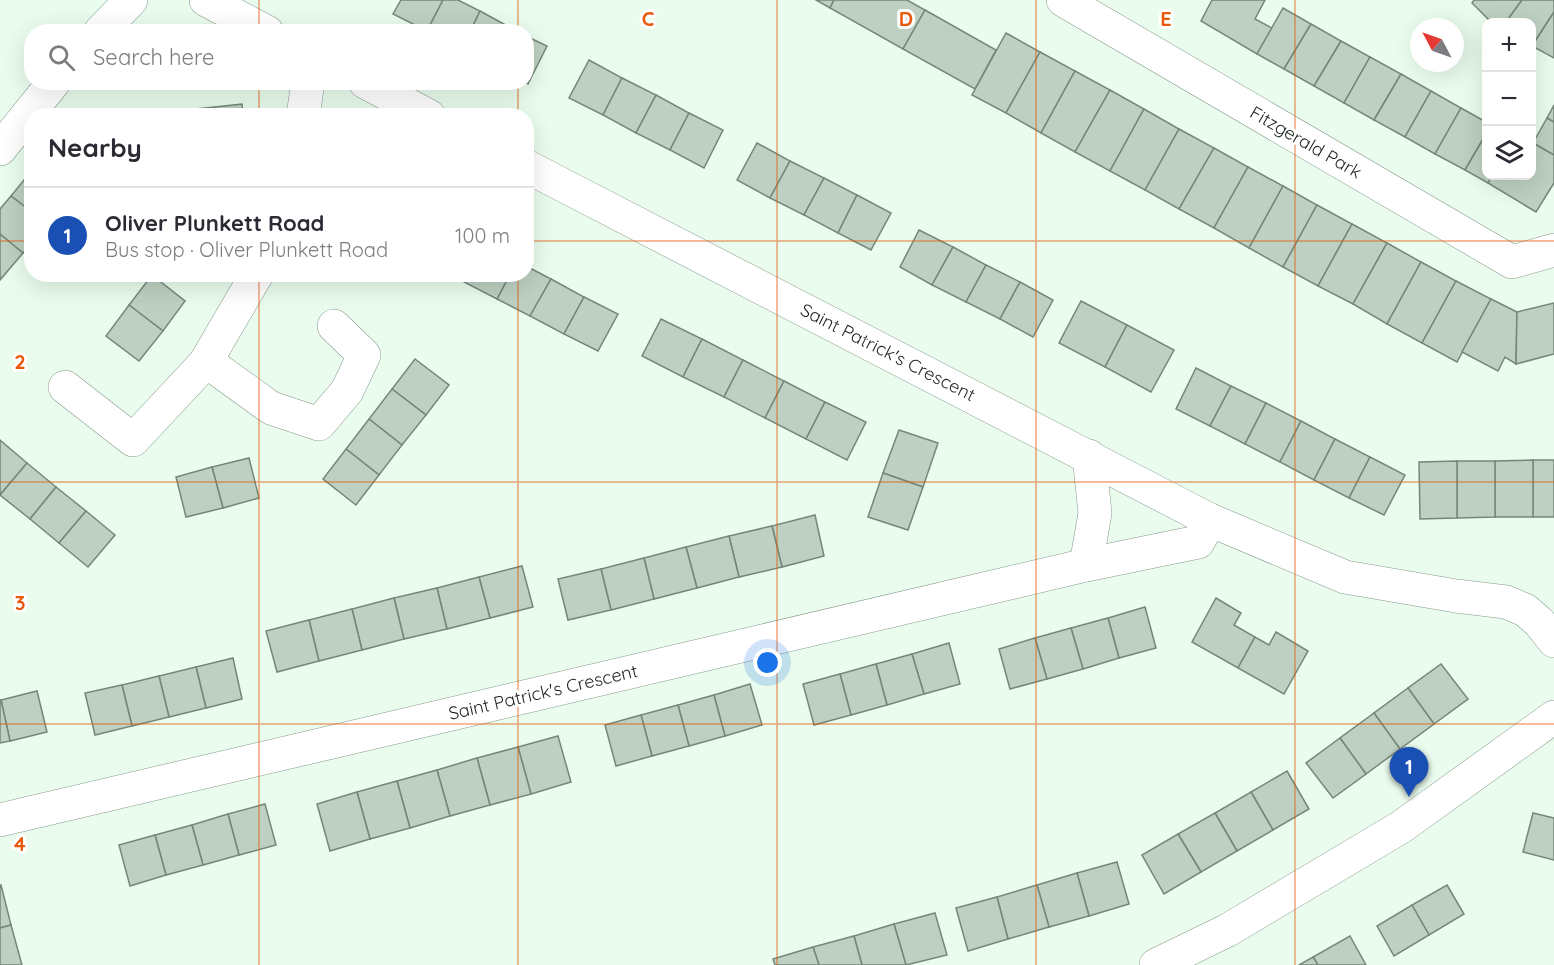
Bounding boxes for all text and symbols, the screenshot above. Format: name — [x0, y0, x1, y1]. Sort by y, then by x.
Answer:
text: C — [642, 6, 655, 31]
text: D — [899, 6, 913, 31]
text: E — [1160, 6, 1172, 31]
north arrow — [1410, 18, 1464, 72]
map controls — [1482, 18, 1536, 180]
button: + — [1482, 18, 1536, 72]
search box — [24, 24, 534, 90]
icon: search — [45, 41, 78, 74]
text: Search here — [93, 43, 214, 71]
button: − — [1482, 72, 1536, 126]
street label: Fitzgerald Park — [1246, 101, 1366, 183]
button: layers — [1482, 126, 1536, 180]
text: Nearby — [48, 131, 142, 164]
text: Oliver Plunkett Road — [105, 209, 324, 237]
text: 1 — [64, 223, 71, 248]
text: 100 m — [455, 223, 510, 248]
text: Bus stop · Oliver Plunkett Road — [105, 237, 388, 262]
street label: Saint Patrick's Crescent — [797, 298, 979, 406]
text: 2 — [14, 349, 26, 374]
text: 3 — [15, 590, 25, 615]
your location — [753, 648, 782, 677]
street label: Saint Patrick's Crescent — [446, 659, 640, 725]
pin: 1 — [1390, 748, 1428, 797]
text: 4 — [14, 831, 26, 856]

